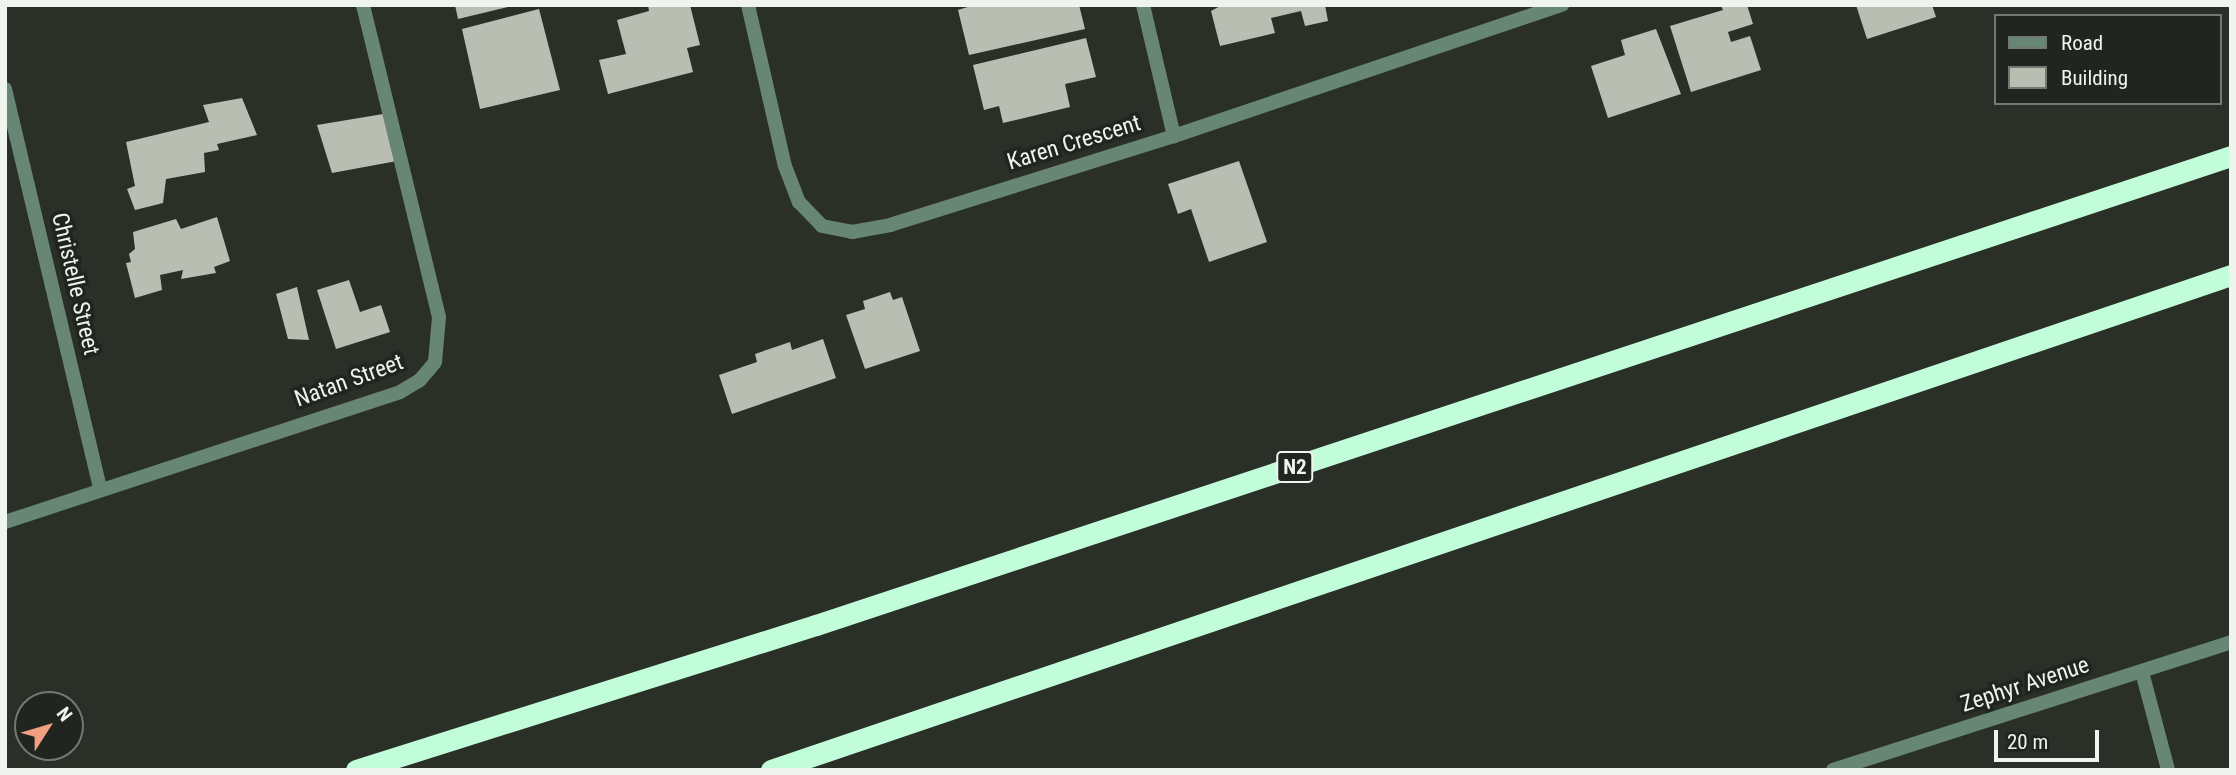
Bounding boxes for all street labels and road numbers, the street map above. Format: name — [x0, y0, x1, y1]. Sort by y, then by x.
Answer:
street label: Karen Crescent — [1004, 110, 1144, 176]
street label: Christelle Street — [45, 210, 105, 358]
street label: Natan Street — [291, 349, 407, 413]
road number: N2 — [1276, 449, 1314, 484]
street label: Zephyr Avenue — [1957, 651, 2093, 719]

